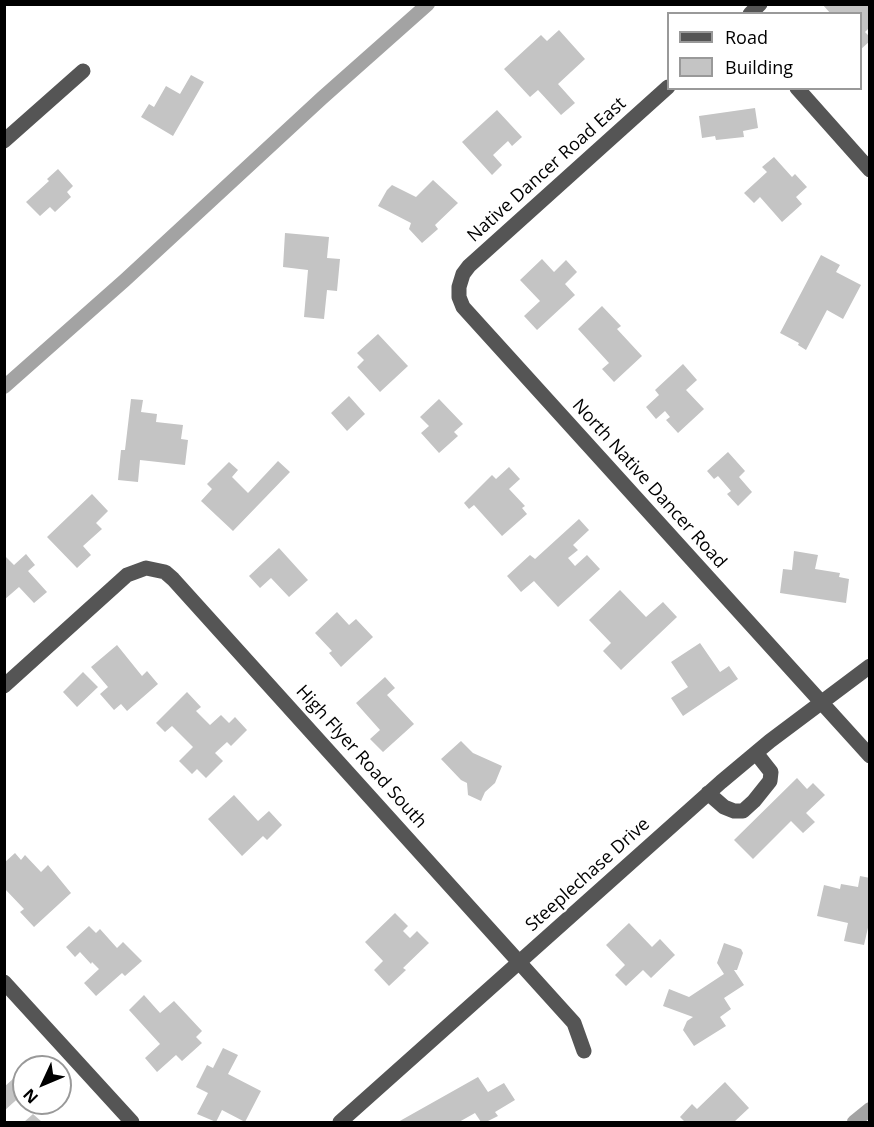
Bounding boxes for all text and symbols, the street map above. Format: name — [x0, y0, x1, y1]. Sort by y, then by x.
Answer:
legend — [667, 12, 862, 90]
text: Road — [725, 25, 768, 49]
text: Building — [725, 55, 793, 79]
street label: Native Dancer Road East — [463, 93, 631, 247]
street label: North Native Dancer Road — [567, 395, 731, 573]
street label: High Flyer Road South — [291, 681, 431, 833]
street label: Steeplechase Drive — [522, 814, 654, 936]
north arrow — [12, 1055, 72, 1115]
text: N — [18, 1084, 43, 1108]

